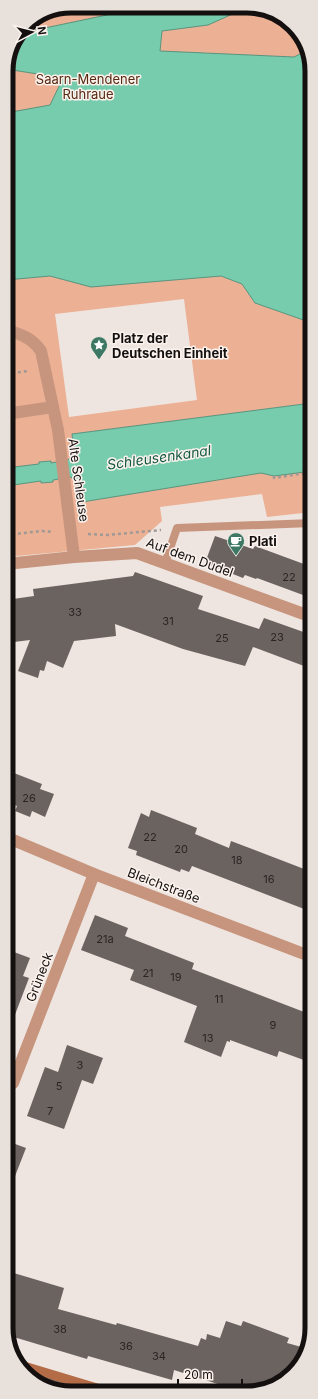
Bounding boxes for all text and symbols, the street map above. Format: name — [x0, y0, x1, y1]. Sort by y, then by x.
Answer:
north arrow — [12, 12, 52, 52]
text: N — [34, 26, 49, 36]
park label: Saarn-Mendener Ruhraue — [36, 71, 140, 102]
place label: Platz der Deutschen Einheit — [112, 330, 228, 361]
place icon: Platz der Deutschen Einheit — [89, 335, 109, 360]
street label: Alte Schleuse — [65, 437, 93, 523]
water label: Schleusenkanal — [106, 441, 213, 473]
cafe icon: Plati — [226, 531, 246, 556]
place label: Plati — [249, 533, 277, 549]
street label: Auf dem Dudel — [144, 534, 236, 580]
house number: 22 — [282, 570, 296, 584]
house number: 33 — [68, 605, 82, 619]
house number: 31 — [162, 614, 174, 628]
house number: 23 — [270, 630, 284, 644]
house number: 25 — [215, 631, 229, 645]
house number: 26 — [22, 791, 36, 805]
house number: 22 — [143, 830, 157, 844]
house number: 20 — [174, 842, 188, 856]
house number: 18 — [231, 853, 243, 867]
street label: Bleichstraße — [125, 864, 203, 906]
house number: 16 — [263, 872, 275, 886]
house number: 21a — [96, 932, 114, 946]
street label: Grüneck — [22, 950, 56, 1004]
house number: 21 — [142, 966, 154, 980]
house number: 19 — [170, 970, 182, 984]
house number: 11 — [215, 992, 223, 1006]
house number: 9 — [270, 1018, 277, 1032]
house number: 13 — [202, 1031, 214, 1045]
house number: 3 — [77, 1058, 84, 1072]
house number: 5 — [56, 1079, 63, 1093]
house number: 7 — [47, 1104, 53, 1118]
house number: 38 — [53, 1322, 67, 1336]
house number: 36 — [119, 1339, 133, 1353]
house number: 34 — [152, 1349, 166, 1363]
scale bar — [178, 1361, 242, 1387]
text: 20 m — [184, 1367, 213, 1382]

